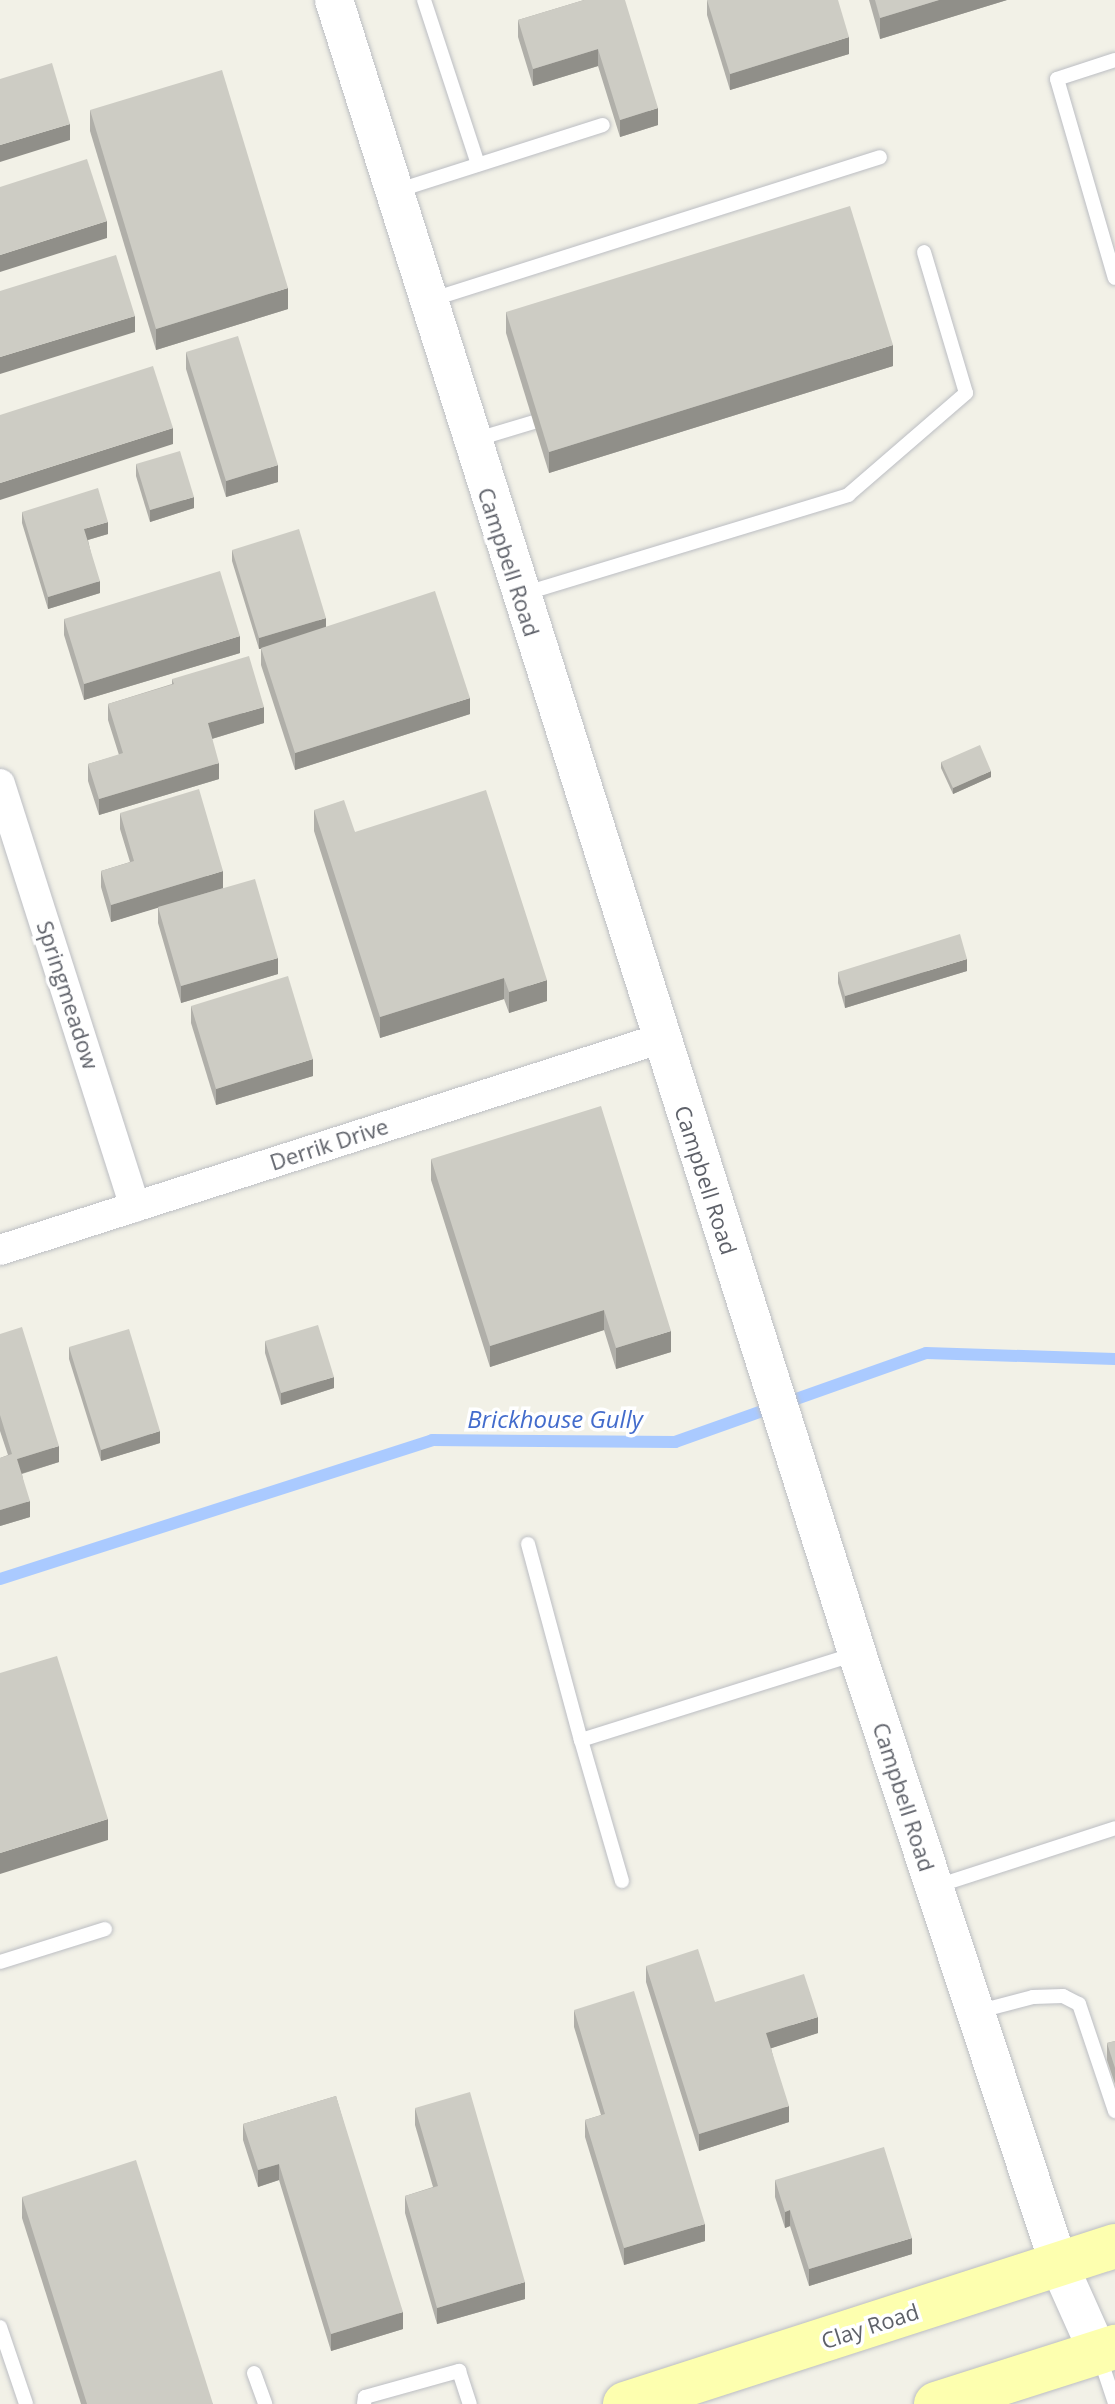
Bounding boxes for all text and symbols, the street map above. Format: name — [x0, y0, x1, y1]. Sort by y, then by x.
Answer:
street label: Campbell Road — [472, 484, 546, 640]
street label: Springmeadow — [32, 918, 104, 1072]
street label: Campbell Road — [669, 1102, 743, 1258]
street label: Derrik Drive — [266, 1112, 392, 1176]
water label: Brickhouse Gully — [467, 1405, 643, 1433]
street label: Campbell Road — [867, 1719, 941, 1875]
street label: Clay Road — [818, 2298, 922, 2354]

